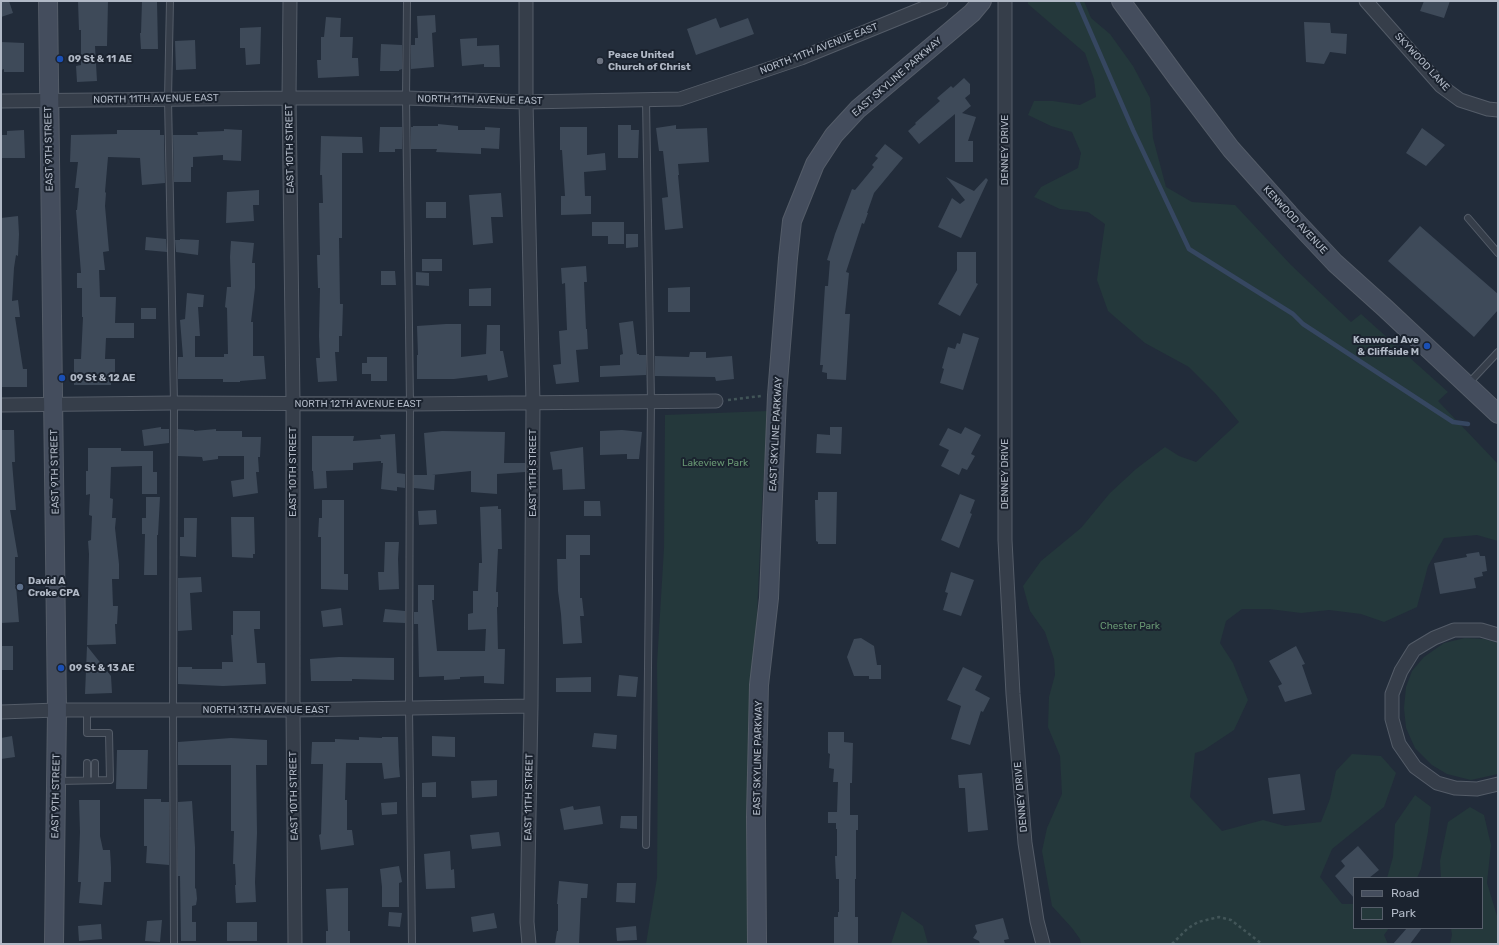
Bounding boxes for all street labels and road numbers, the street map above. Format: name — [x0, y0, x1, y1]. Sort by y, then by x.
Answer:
street label: NORTH 11TH AVENUE EAST — [758, 21, 880, 77]
street label: SKYWOOD LANE — [1392, 31, 1452, 93]
street label: EAST SKYLINE PARKWAY — [850, 35, 944, 119]
street label: NORTH 11TH AVENUE EAST — [93, 92, 219, 106]
street label: NORTH 11TH AVENUE EAST — [417, 93, 543, 107]
street label: EAST 10TH STREET — [283, 104, 297, 194]
street label: EAST 9TH STREET — [42, 107, 56, 191]
street label: DENNEY DRIVE — [999, 115, 1011, 185]
street label: KENWOOD AVENUE — [1260, 183, 1330, 257]
street label: EAST SKYLINE PARKWAY — [767, 376, 785, 492]
street label: NORTH 12TH AVENUE EAST — [295, 398, 421, 410]
street label: EAST 10TH STREET — [287, 427, 299, 517]
street label: EAST 11TH STREET — [527, 429, 539, 517]
street label: EAST 9TH STREET — [48, 430, 62, 514]
street label: DENNEY DRIVE — [999, 439, 1011, 509]
street label: EAST SKYLINE PARKWAY — [751, 700, 765, 816]
street label: NORTH 13TH AVENUE EAST — [202, 704, 330, 716]
street label: EAST 10TH STREET — [287, 751, 301, 841]
street label: EAST 11TH STREET — [522, 753, 536, 841]
street label: EAST 9TH STREET — [49, 754, 63, 838]
street label: DENNEY DRIVE — [1012, 761, 1030, 833]

